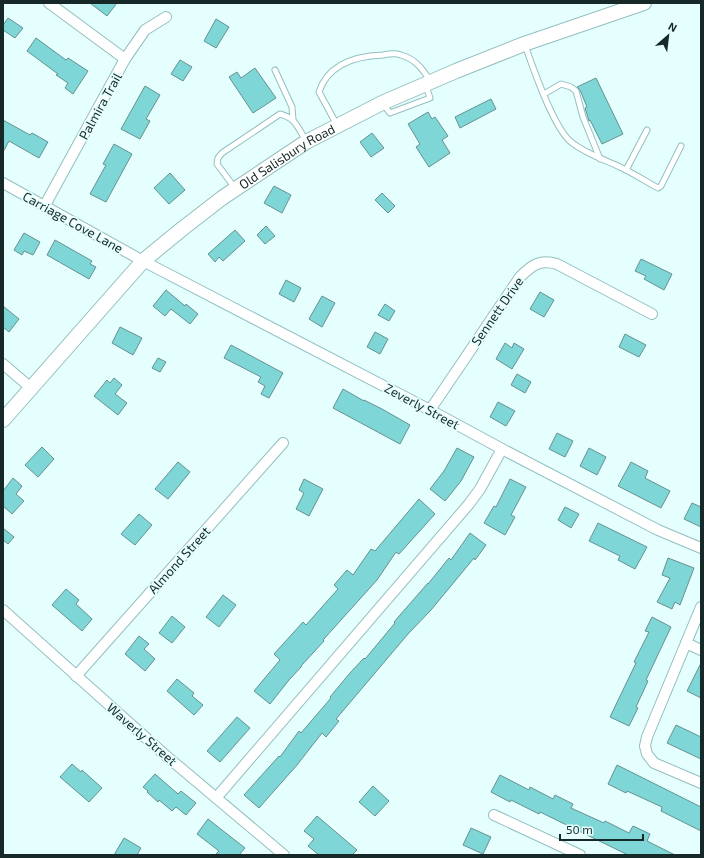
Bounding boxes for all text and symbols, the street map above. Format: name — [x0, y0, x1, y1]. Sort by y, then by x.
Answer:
north arrow — [648, 16, 688, 56]
text: N — [666, 19, 680, 34]
street label: Palmira Trail — [75, 70, 125, 142]
street label: Old Salisbury Road — [236, 121, 338, 193]
street label: Carriage Cove Lane — [20, 188, 126, 256]
street label: Sennett Drive — [467, 274, 527, 348]
street label: Zeverly Street — [382, 380, 462, 432]
street label: Almond Street — [145, 523, 213, 597]
street label: Waverly Street — [104, 699, 180, 769]
scale bar — [560, 816, 643, 842]
text: 50 m — [566, 822, 593, 836]

